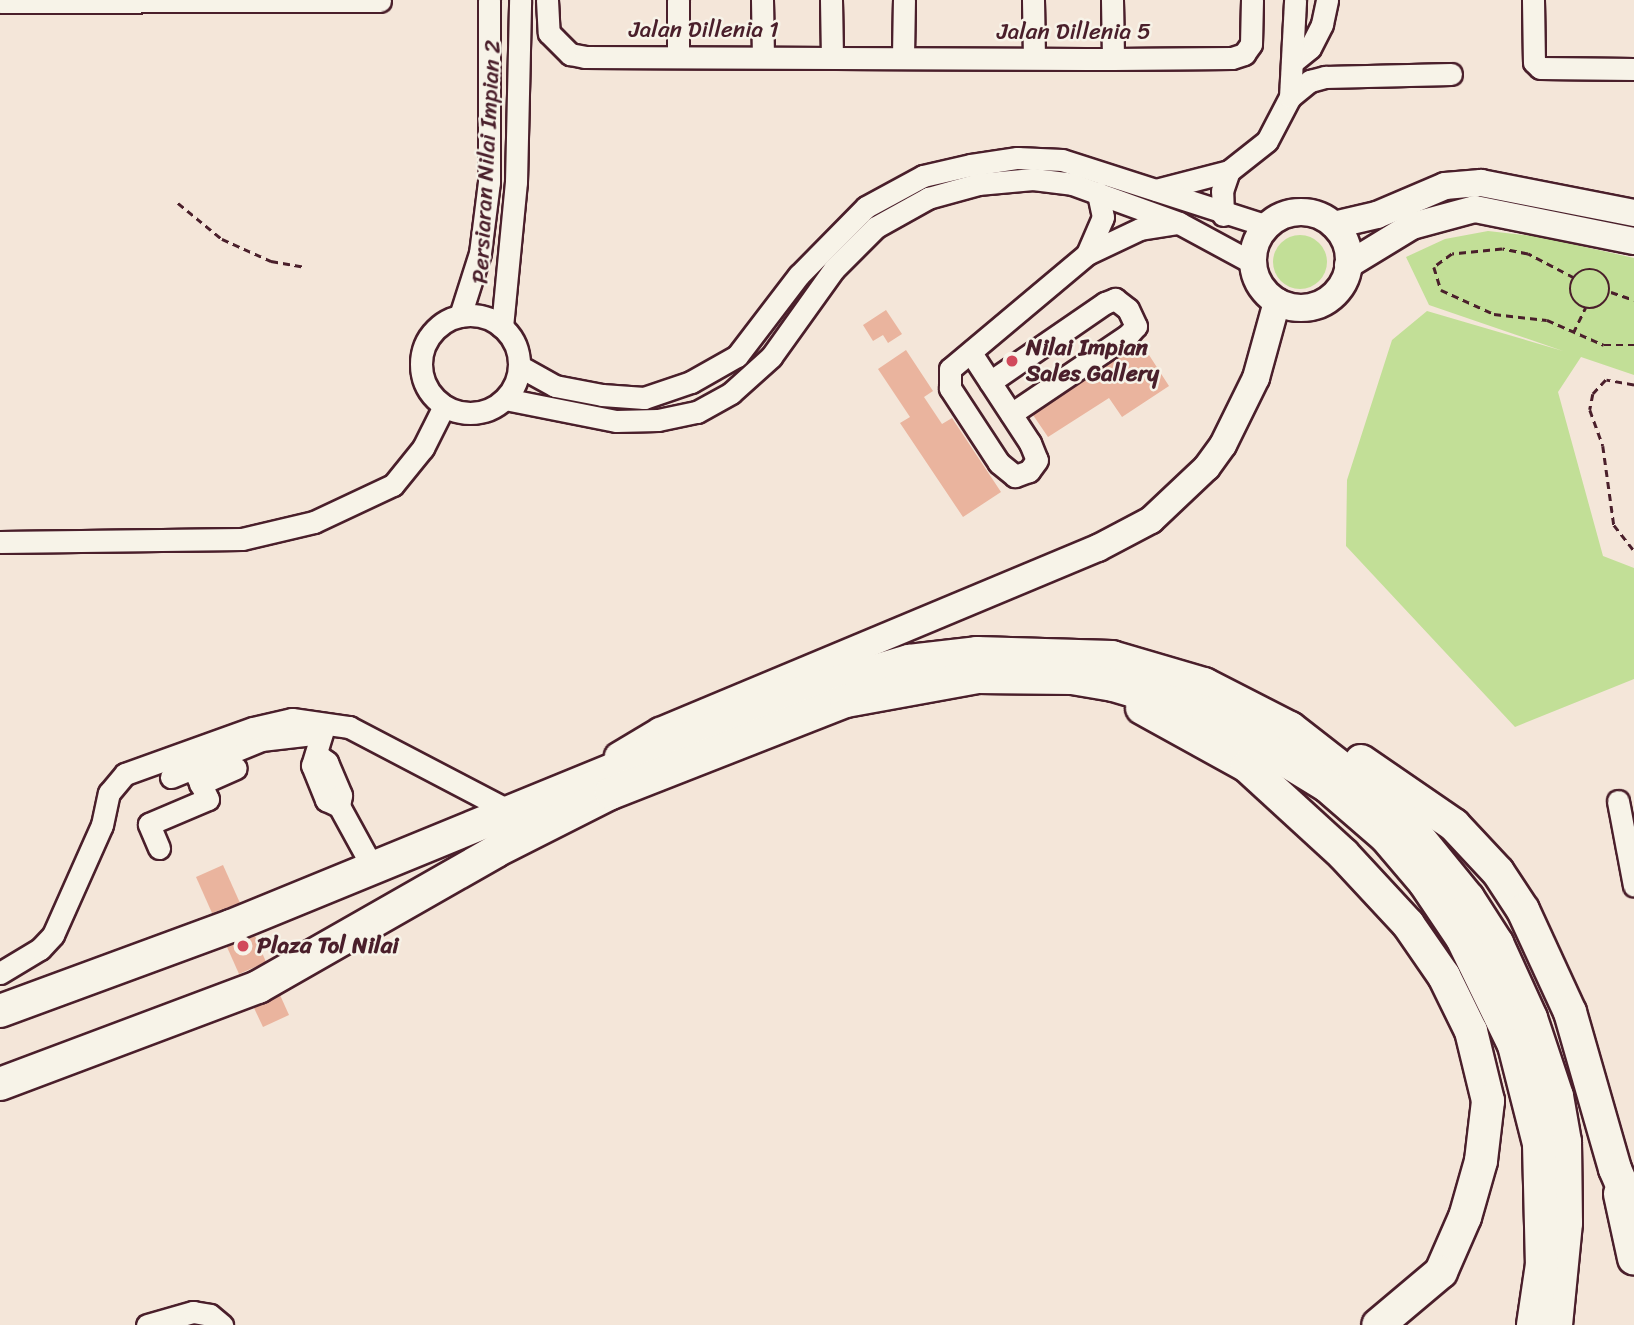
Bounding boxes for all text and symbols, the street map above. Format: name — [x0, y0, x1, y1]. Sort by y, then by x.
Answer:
street label: Jalan Dillenia 1 — [629, 16, 779, 44]
street label: Jalan Dillenia 5 — [997, 18, 1151, 46]
street label: Persiaran Nilai Impian 2 — [467, 39, 507, 285]
place label: Nilai Impian Sales Gallery — [1026, 334, 1159, 388]
marker: Nilai Impian Sales Gallery — [1004, 353, 1020, 369]
place label: Plaza Tol Nilai — [257, 932, 399, 960]
marker: Plaza Tol Nilai — [235, 938, 251, 954]

